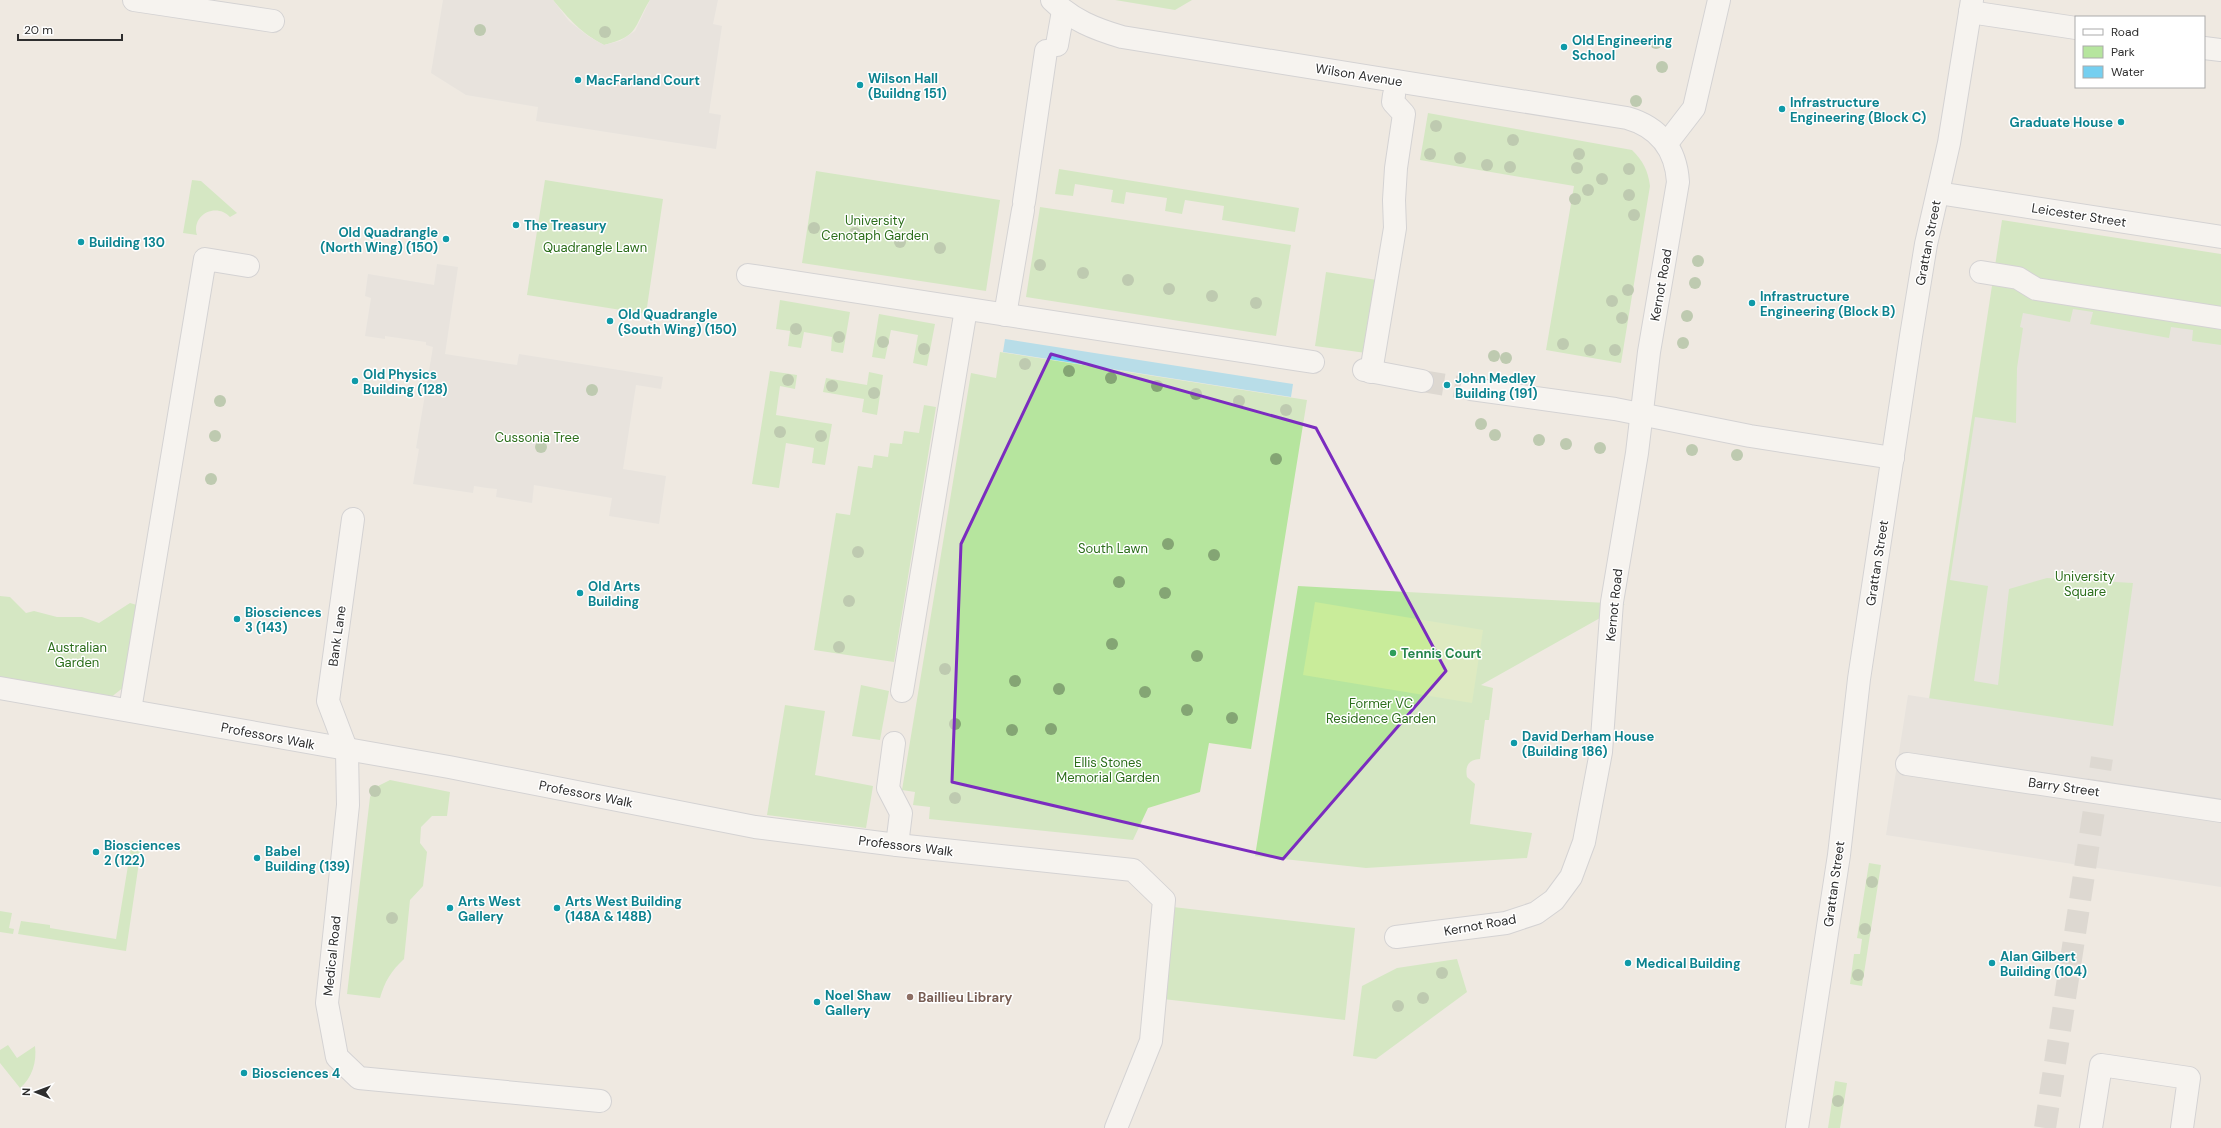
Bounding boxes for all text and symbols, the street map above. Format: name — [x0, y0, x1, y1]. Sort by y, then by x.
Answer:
scale bar — [18, 16, 122, 42]
legend — [2075, 16, 2205, 88]
text: 20 m — [24, 22, 53, 38]
text: Road — [2111, 24, 2139, 40]
place label: Old Engineering School — [1572, 32, 1673, 64]
marker: Old Engineering School — [1559, 42, 1569, 52]
text: Park — [2111, 44, 2135, 60]
street label: Wilson Avenue — [1314, 60, 1404, 90]
text: Water — [2111, 64, 2145, 80]
place label: Wilson Hall (Buildng 151) — [868, 70, 947, 102]
place label: MacFarland Court — [586, 72, 700, 89]
marker: MacFarland Court — [573, 75, 583, 85]
marker: Wilson Hall (Buildng 151) — [855, 80, 865, 90]
place label: Infrastructure Engineering (Block C) — [1790, 94, 1926, 126]
marker: Infrastructure Engineering (Block C) — [1777, 104, 1787, 114]
place label: Graduate House — [2010, 114, 2113, 131]
marker: Graduate House — [2116, 117, 2126, 127]
street label: Grattan Street — [1911, 199, 1945, 287]
street label: Leicester Street — [2030, 199, 2128, 231]
park label: University Cenotaph Garden — [821, 212, 929, 244]
place label: The Treasury — [524, 217, 607, 234]
marker: The Treasury — [511, 220, 521, 230]
place label: Old Quadrangle (North Wing) (150) — [320, 224, 438, 256]
place label: Building 130 — [89, 234, 165, 251]
marker: Old Quadrangle (North Wing) (150) — [441, 234, 451, 244]
marker: Building 130 — [76, 237, 86, 247]
park label: Quadrangle Lawn — [543, 239, 647, 256]
street label: Kernot Road — [1646, 248, 1676, 322]
place label: Infrastructure Engineering (Block B) — [1760, 288, 1895, 320]
marker: Infrastructure Engineering (Block B) — [1747, 298, 1757, 308]
place label: Old Quadrangle (South Wing) (150) — [618, 306, 737, 338]
marker: Old Quadrangle (South Wing) (150) — [605, 316, 615, 326]
place label: Old Physics Building (128) — [363, 366, 448, 398]
place label: John Medley Building (191) — [1455, 370, 1537, 402]
marker: Old Physics Building (128) — [350, 376, 360, 386]
marker: John Medley Building (191) — [1442, 380, 1452, 390]
park label: Cussonia Tree — [495, 429, 579, 446]
street label: Grattan Street — [1862, 519, 1892, 607]
park label: South Lawn — [1078, 540, 1148, 557]
street label: Kernot Road — [1602, 568, 1626, 642]
park label: University Square — [2055, 568, 2115, 600]
place label: Old Arts Building — [588, 578, 640, 610]
marker: Old Arts Building — [575, 588, 585, 598]
place label: Biosciences 3 (143) — [245, 604, 322, 636]
street label: Bank Lane — [324, 605, 350, 667]
marker: Biosciences 3 (143) — [232, 614, 242, 624]
park label: Australian Garden — [47, 639, 107, 671]
place label: Tennis Court — [1401, 645, 1481, 662]
marker: Tennis Court — [1388, 648, 1398, 658]
park label: Former VC Residence Garden — [1326, 695, 1436, 727]
street label: Professors Walk — [220, 719, 317, 754]
place label: David Derham House (Building 186) — [1522, 728, 1655, 760]
marker: David Derham House (Building 186) — [1509, 738, 1519, 748]
park label: Ellis Stones Memorial Garden — [1056, 754, 1160, 786]
street label: Barry Street — [2027, 774, 2101, 800]
street label: Professors Walk — [538, 777, 635, 812]
street label: Professors Walk — [858, 832, 955, 860]
place label: Biosciences 2 (122) — [104, 837, 181, 869]
street label: Grattan Street — [1820, 840, 1848, 928]
place label: Babel Building (139) — [265, 843, 350, 875]
marker: Biosciences 2 (122) — [91, 847, 101, 857]
marker: Babel Building (139) — [252, 853, 262, 863]
place label: Arts West Gallery — [458, 893, 521, 925]
place label: Arts West Building (148A & 148B) — [565, 893, 682, 925]
marker: Arts West Gallery — [445, 903, 455, 913]
marker: Arts West Building (148A & 148B) — [552, 903, 562, 913]
street label: Kernot Road — [1443, 910, 1517, 940]
street label: Medical Road — [319, 915, 345, 997]
place label: Alan Gilbert Building (104) — [2000, 948, 2087, 980]
place label: Medical Building — [1636, 955, 1741, 972]
marker: Medical Building — [1623, 958, 1633, 968]
marker: Alan Gilbert Building (104) — [1987, 958, 1997, 968]
place label: Noel Shaw Gallery — [825, 987, 891, 1019]
place label: Baillieu Library — [918, 989, 1012, 1006]
marker: Baillieu Library — [905, 992, 915, 1002]
marker: Noel Shaw Gallery — [812, 997, 822, 1007]
place label: Biosciences 4 — [252, 1065, 340, 1082]
marker: Biosciences 4 — [239, 1068, 249, 1078]
north arrow — [16, 1072, 56, 1112]
text: N — [19, 1088, 33, 1096]

